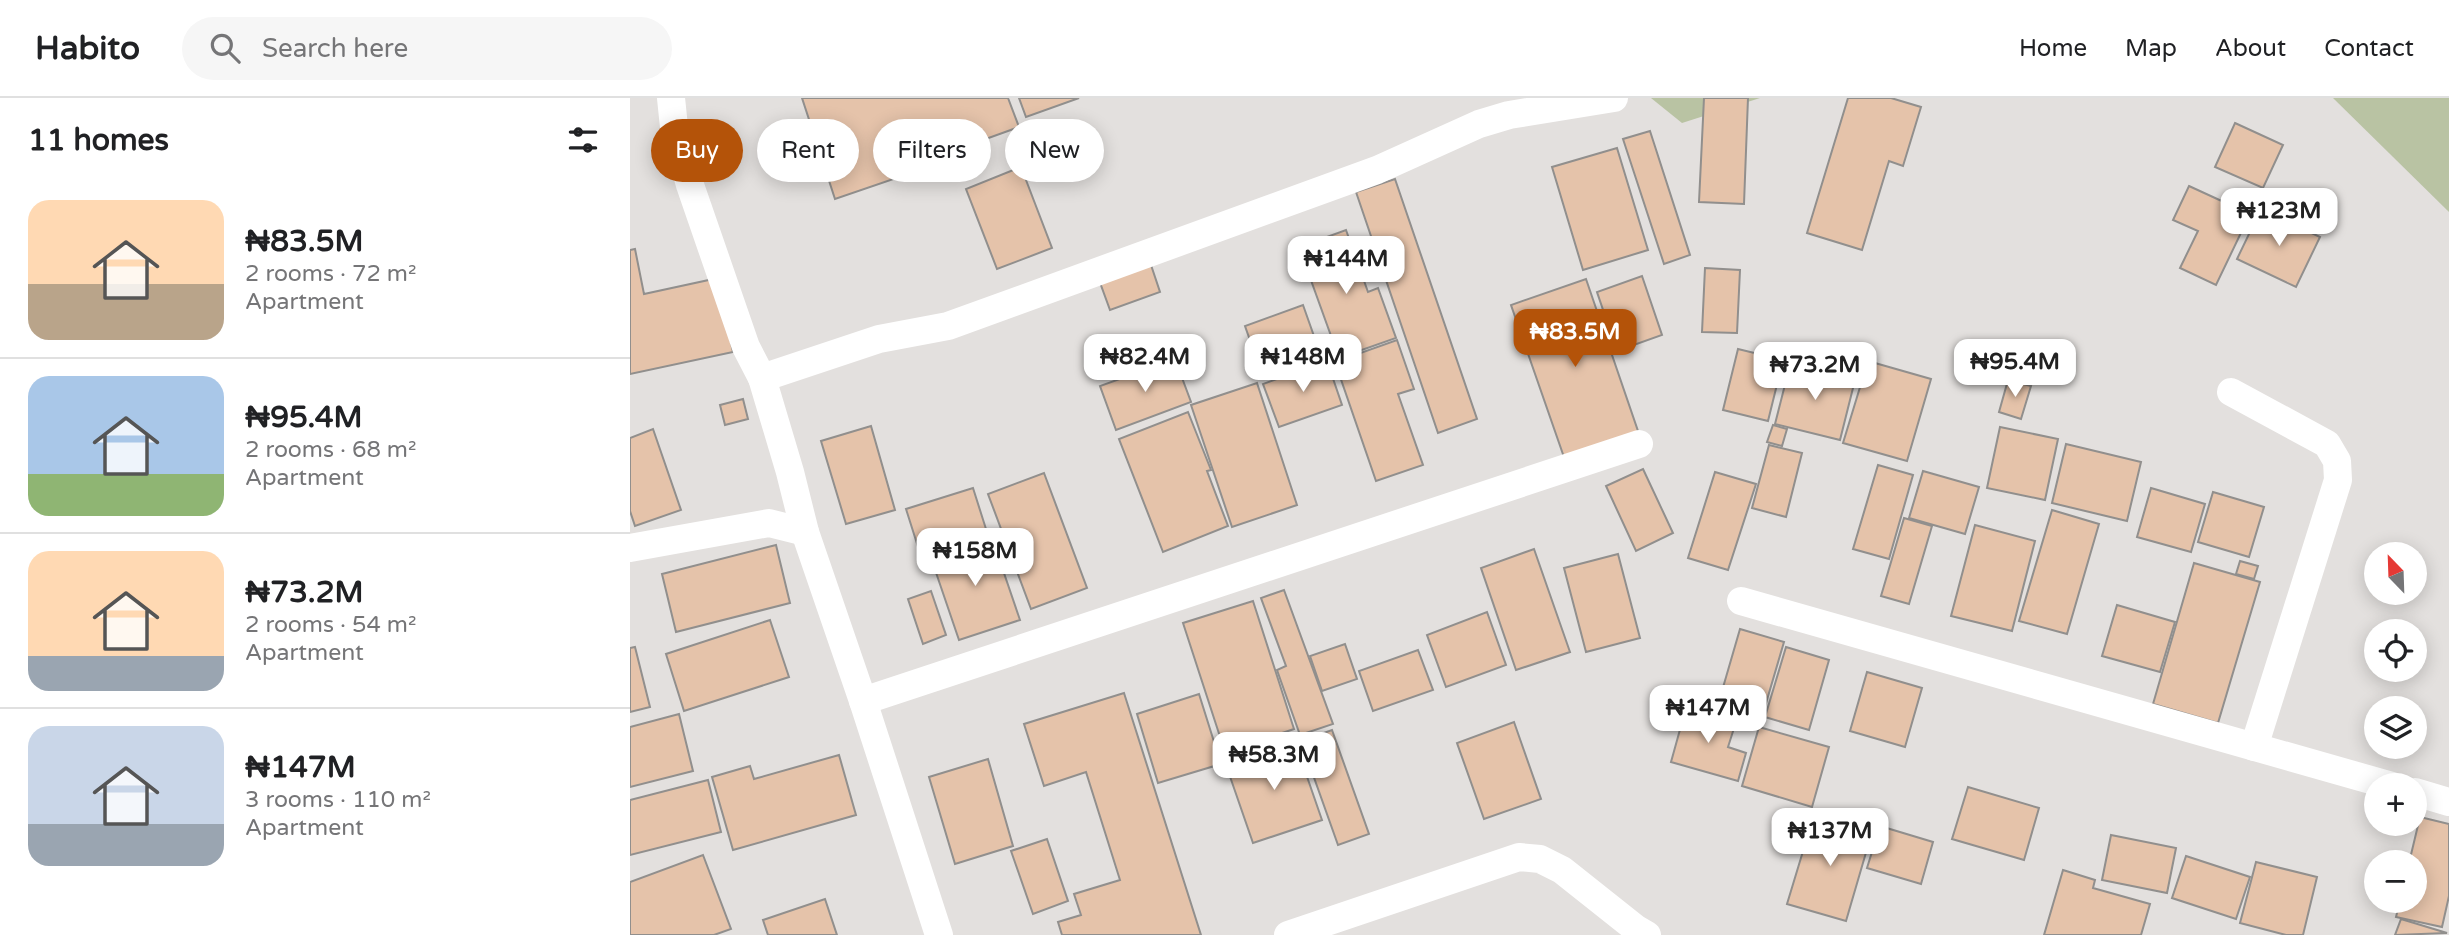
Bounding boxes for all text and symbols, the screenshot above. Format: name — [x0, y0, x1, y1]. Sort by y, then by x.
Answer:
search box — [182, 17, 672, 80]
text: Habito — [35, 29, 140, 68]
icon: search — [206, 29, 244, 67]
text: Search here — [262, 33, 408, 64]
text: Home — [2019, 34, 2087, 63]
text: Map — [2125, 34, 2177, 63]
text: About — [2215, 34, 2286, 63]
text: Contact — [2324, 34, 2414, 63]
chip: Buy — [651, 119, 743, 182]
chip: Rent — [757, 119, 859, 182]
chip: Filters — [873, 119, 991, 182]
chip: New — [1005, 119, 1104, 182]
icon: filters — [564, 121, 602, 159]
text: 11 homes — [28, 122, 169, 159]
pin: ₦123M — [2230, 188, 2328, 248]
text: ₦123M — [2237, 197, 2321, 225]
text: ₦83.5M — [245, 223, 363, 260]
icon: home — [84, 228, 168, 312]
pin: ₦144M — [1297, 236, 1395, 296]
text: ₦144M — [1304, 245, 1388, 273]
text: 2 rooms · 72 m² — [245, 260, 416, 288]
text: Apartment — [245, 288, 364, 316]
pin: ₦83.5M — [1518, 310, 1632, 369]
text: ₦83.5M — [1530, 318, 1620, 346]
pin: ₦82.4M — [1088, 334, 1202, 394]
pin: ₦148M — [1254, 334, 1352, 394]
pin: ₦95.4M — [1958, 340, 2072, 399]
pin: ₦73.2M — [1758, 342, 1872, 402]
text: ₦82.4M — [1100, 343, 1190, 371]
text: ₦148M — [1261, 343, 1345, 371]
text: ₦95.4M — [1970, 348, 2060, 376]
text: ₦73.2M — [1770, 351, 1860, 379]
text: ₦95.4M — [245, 399, 363, 436]
icon: home — [84, 404, 168, 488]
text: 2 rooms · 68 m² — [245, 436, 416, 464]
text: Apartment — [245, 464, 364, 492]
pin: ₦158M — [926, 528, 1024, 588]
text: ₦158M — [933, 537, 1017, 565]
north arrow — [2364, 542, 2427, 606]
map controls — [2364, 542, 2427, 913]
text: ₦73.2M — [245, 574, 363, 611]
icon: home — [84, 579, 168, 663]
text: 2 rooms · 54 m² — [245, 611, 416, 639]
button: locate — [2364, 619, 2427, 682]
text: Apartment — [245, 639, 364, 667]
pin: ₦147M — [1659, 686, 1757, 745]
text: ₦147M — [1666, 694, 1750, 722]
button: layers — [2364, 696, 2427, 759]
pin: ₦58.3M — [1217, 732, 1331, 792]
text: ₦58.3M — [1229, 741, 1319, 769]
text: ₦147M — [245, 749, 356, 786]
icon: home — [84, 754, 168, 838]
button: + — [2364, 773, 2427, 836]
text: 3 rooms · 110 m² — [245, 786, 431, 814]
pin: ₦137M — [1781, 808, 1879, 868]
text: Apartment — [245, 814, 364, 842]
text: ₦137M — [1788, 817, 1872, 845]
button: − — [2364, 850, 2427, 913]

